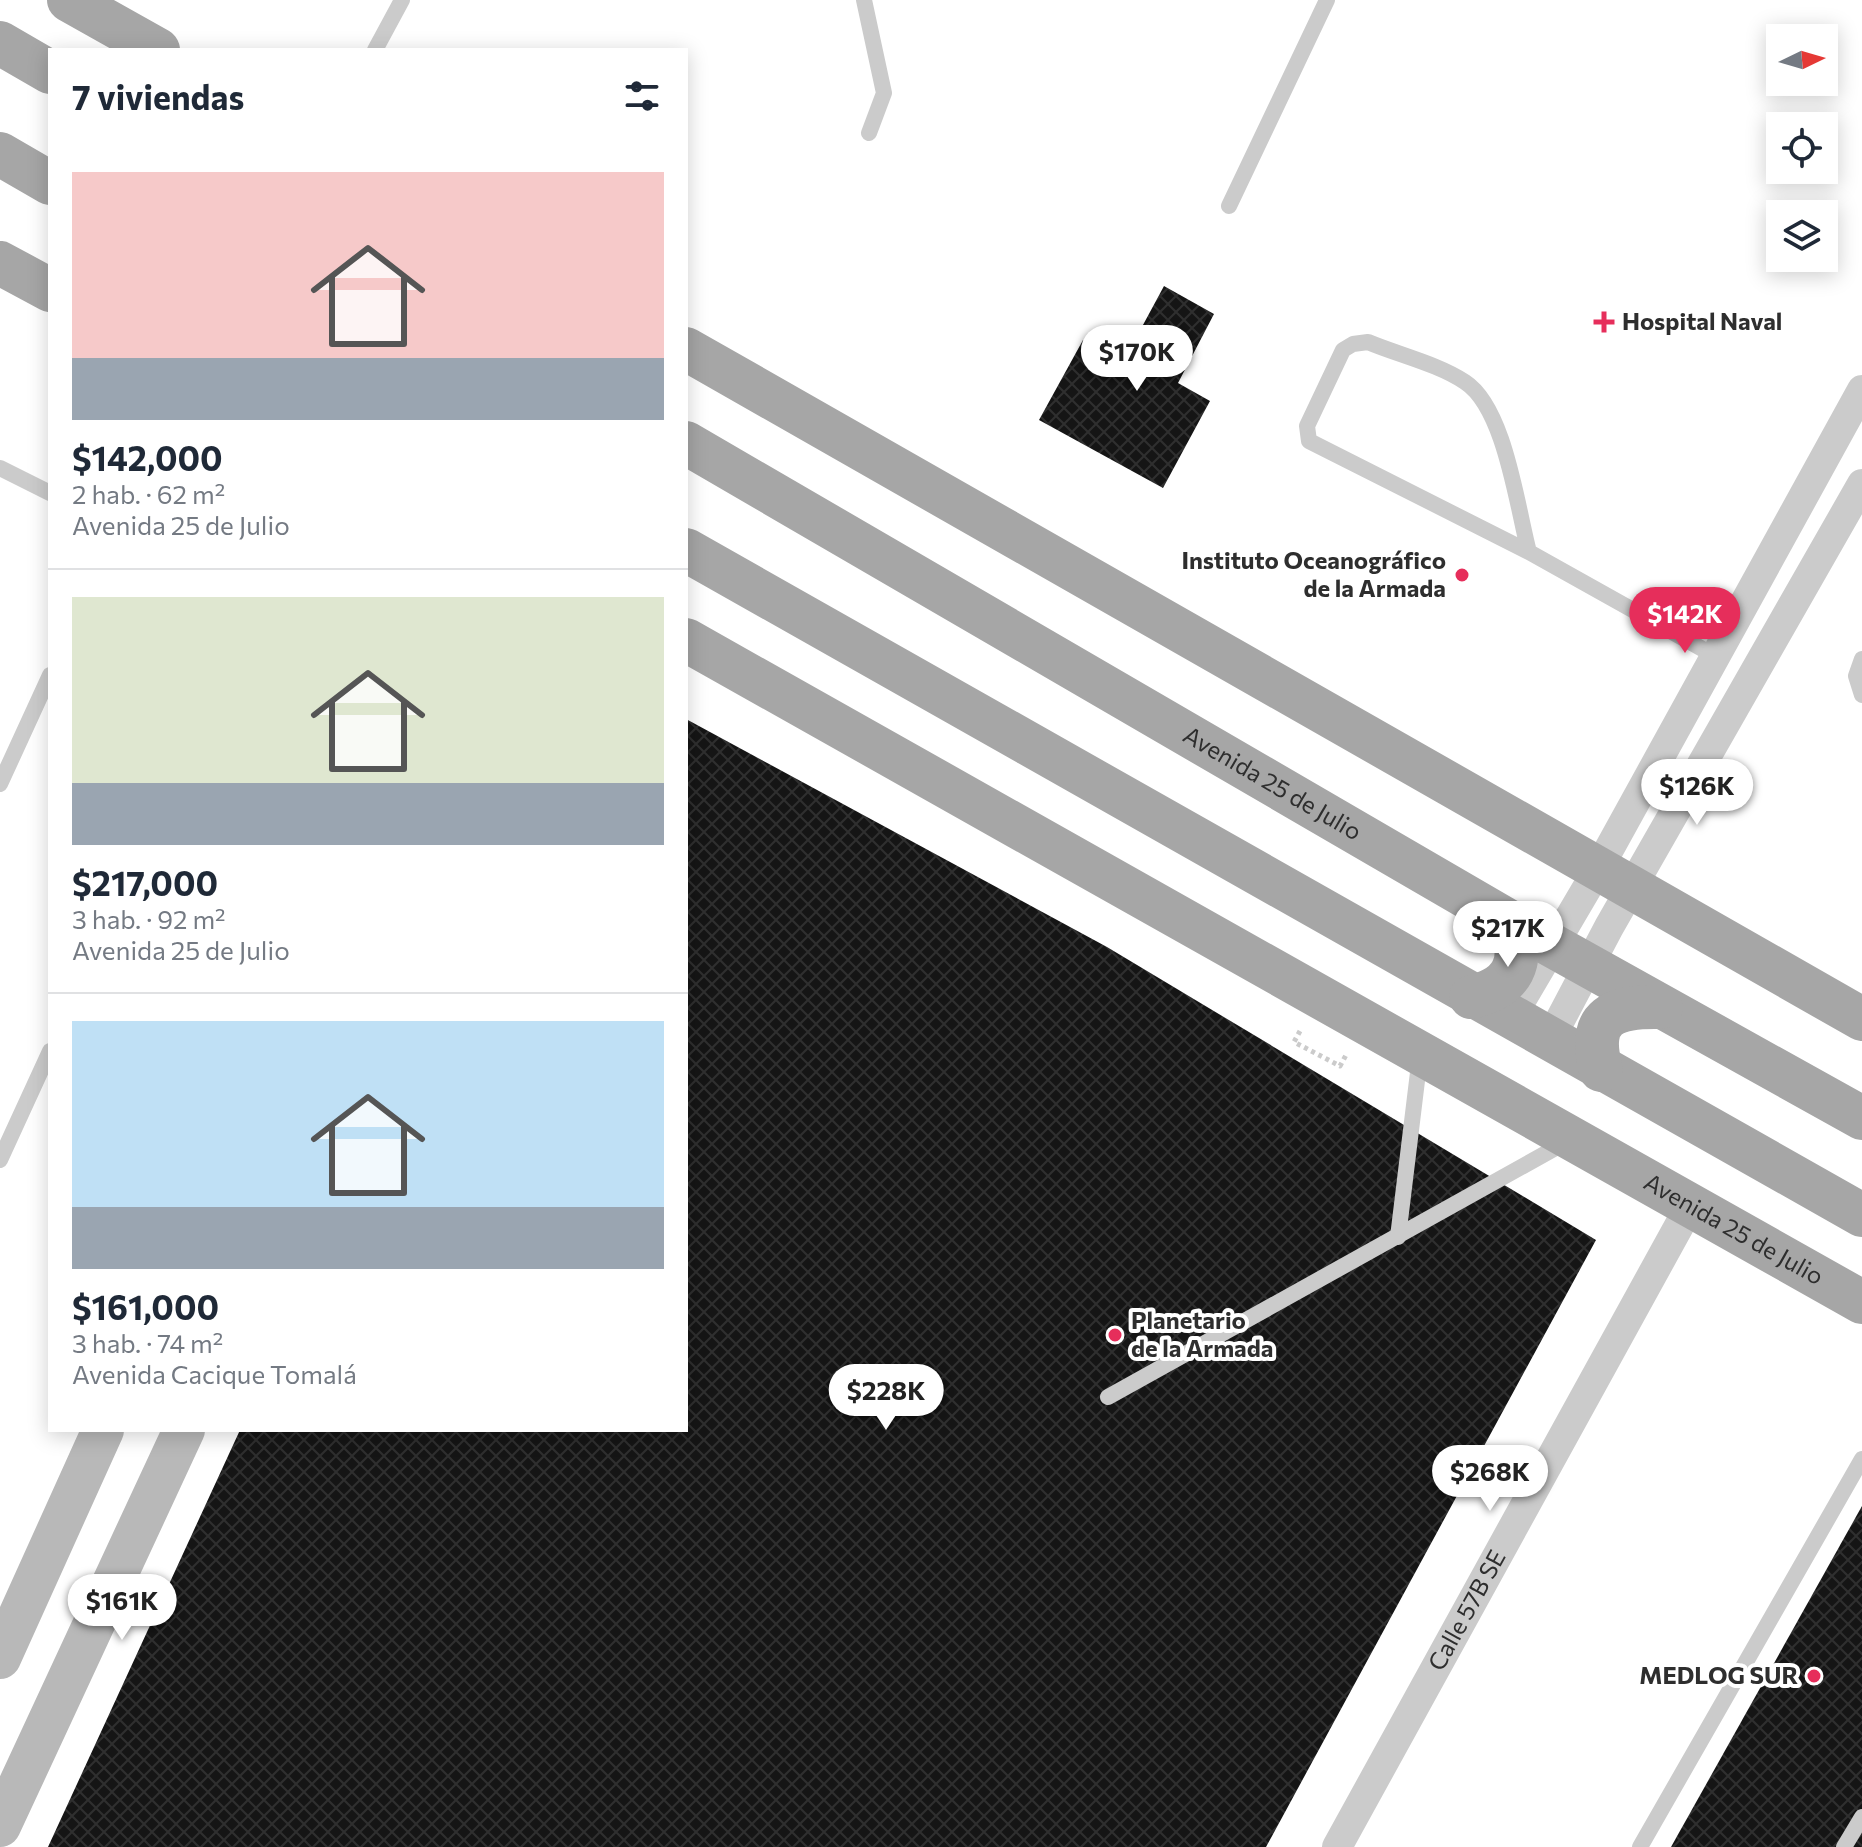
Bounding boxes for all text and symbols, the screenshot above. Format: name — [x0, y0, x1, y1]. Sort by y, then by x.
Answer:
north arrow — [1766, 24, 1838, 96]
map controls — [1766, 24, 1838, 272]
icon: filters — [620, 74, 664, 118]
text: 7 viviendas — [72, 75, 244, 117]
button: locate — [1766, 112, 1838, 184]
button: layers — [1766, 200, 1838, 272]
icon: home — [296, 224, 440, 368]
place label: Hospital Naval — [1622, 306, 1782, 335]
marker: Hospital Naval — [1593, 311, 1615, 333]
pin: $170K — [1081, 325, 1193, 393]
text: $170K — [1099, 335, 1175, 366]
text: $142,000 — [72, 436, 223, 478]
text: 2 hab. · 62 m² — [72, 478, 225, 509]
text: Avenida 25 de Julio — [72, 509, 290, 540]
place label: Instituto Oceanográfico de la Armada — [1181, 545, 1446, 602]
marker: Instituto Oceanográfico de la Armada — [1453, 566, 1471, 584]
pin: $142K — [1629, 587, 1741, 655]
text: $142K — [1647, 597, 1723, 628]
icon: home — [296, 649, 440, 793]
street label: Avenida 25 de Julio — [1179, 719, 1367, 846]
pin: $126K — [1641, 759, 1753, 827]
text: $126K — [1659, 769, 1735, 800]
text: $217,000 — [72, 861, 218, 903]
pin: $217K — [1452, 901, 1564, 969]
text: 3 hab. · 92 m² — [72, 903, 226, 934]
text: $217K — [1471, 911, 1545, 942]
text: Avenida 25 de Julio — [72, 934, 290, 965]
icon: home — [296, 1073, 440, 1217]
street label: Avenida 25 de Julio — [1639, 1166, 1829, 1290]
text: $161,000 — [72, 1285, 219, 1327]
place label: Planetario de la Armada — [1131, 1305, 1273, 1362]
marker: Planetario de la Armada — [1106, 1326, 1124, 1344]
text: 3 hab. · 74 m² — [72, 1327, 223, 1358]
text: Avenida Cacique Tomalá — [72, 1358, 357, 1389]
pin: $228K — [830, 1364, 942, 1432]
text: $228K — [847, 1374, 925, 1405]
pin: $268K — [1434, 1445, 1546, 1513]
text: $268K — [1450, 1455, 1530, 1486]
street label: Calle 57B SE — [1421, 1544, 1511, 1675]
pin: $161K — [66, 1574, 178, 1642]
text: $161K — [86, 1584, 158, 1615]
place label: MEDLOG SUR — [1639, 1660, 1798, 1689]
marker: MEDLOG SUR — [1805, 1667, 1823, 1685]

